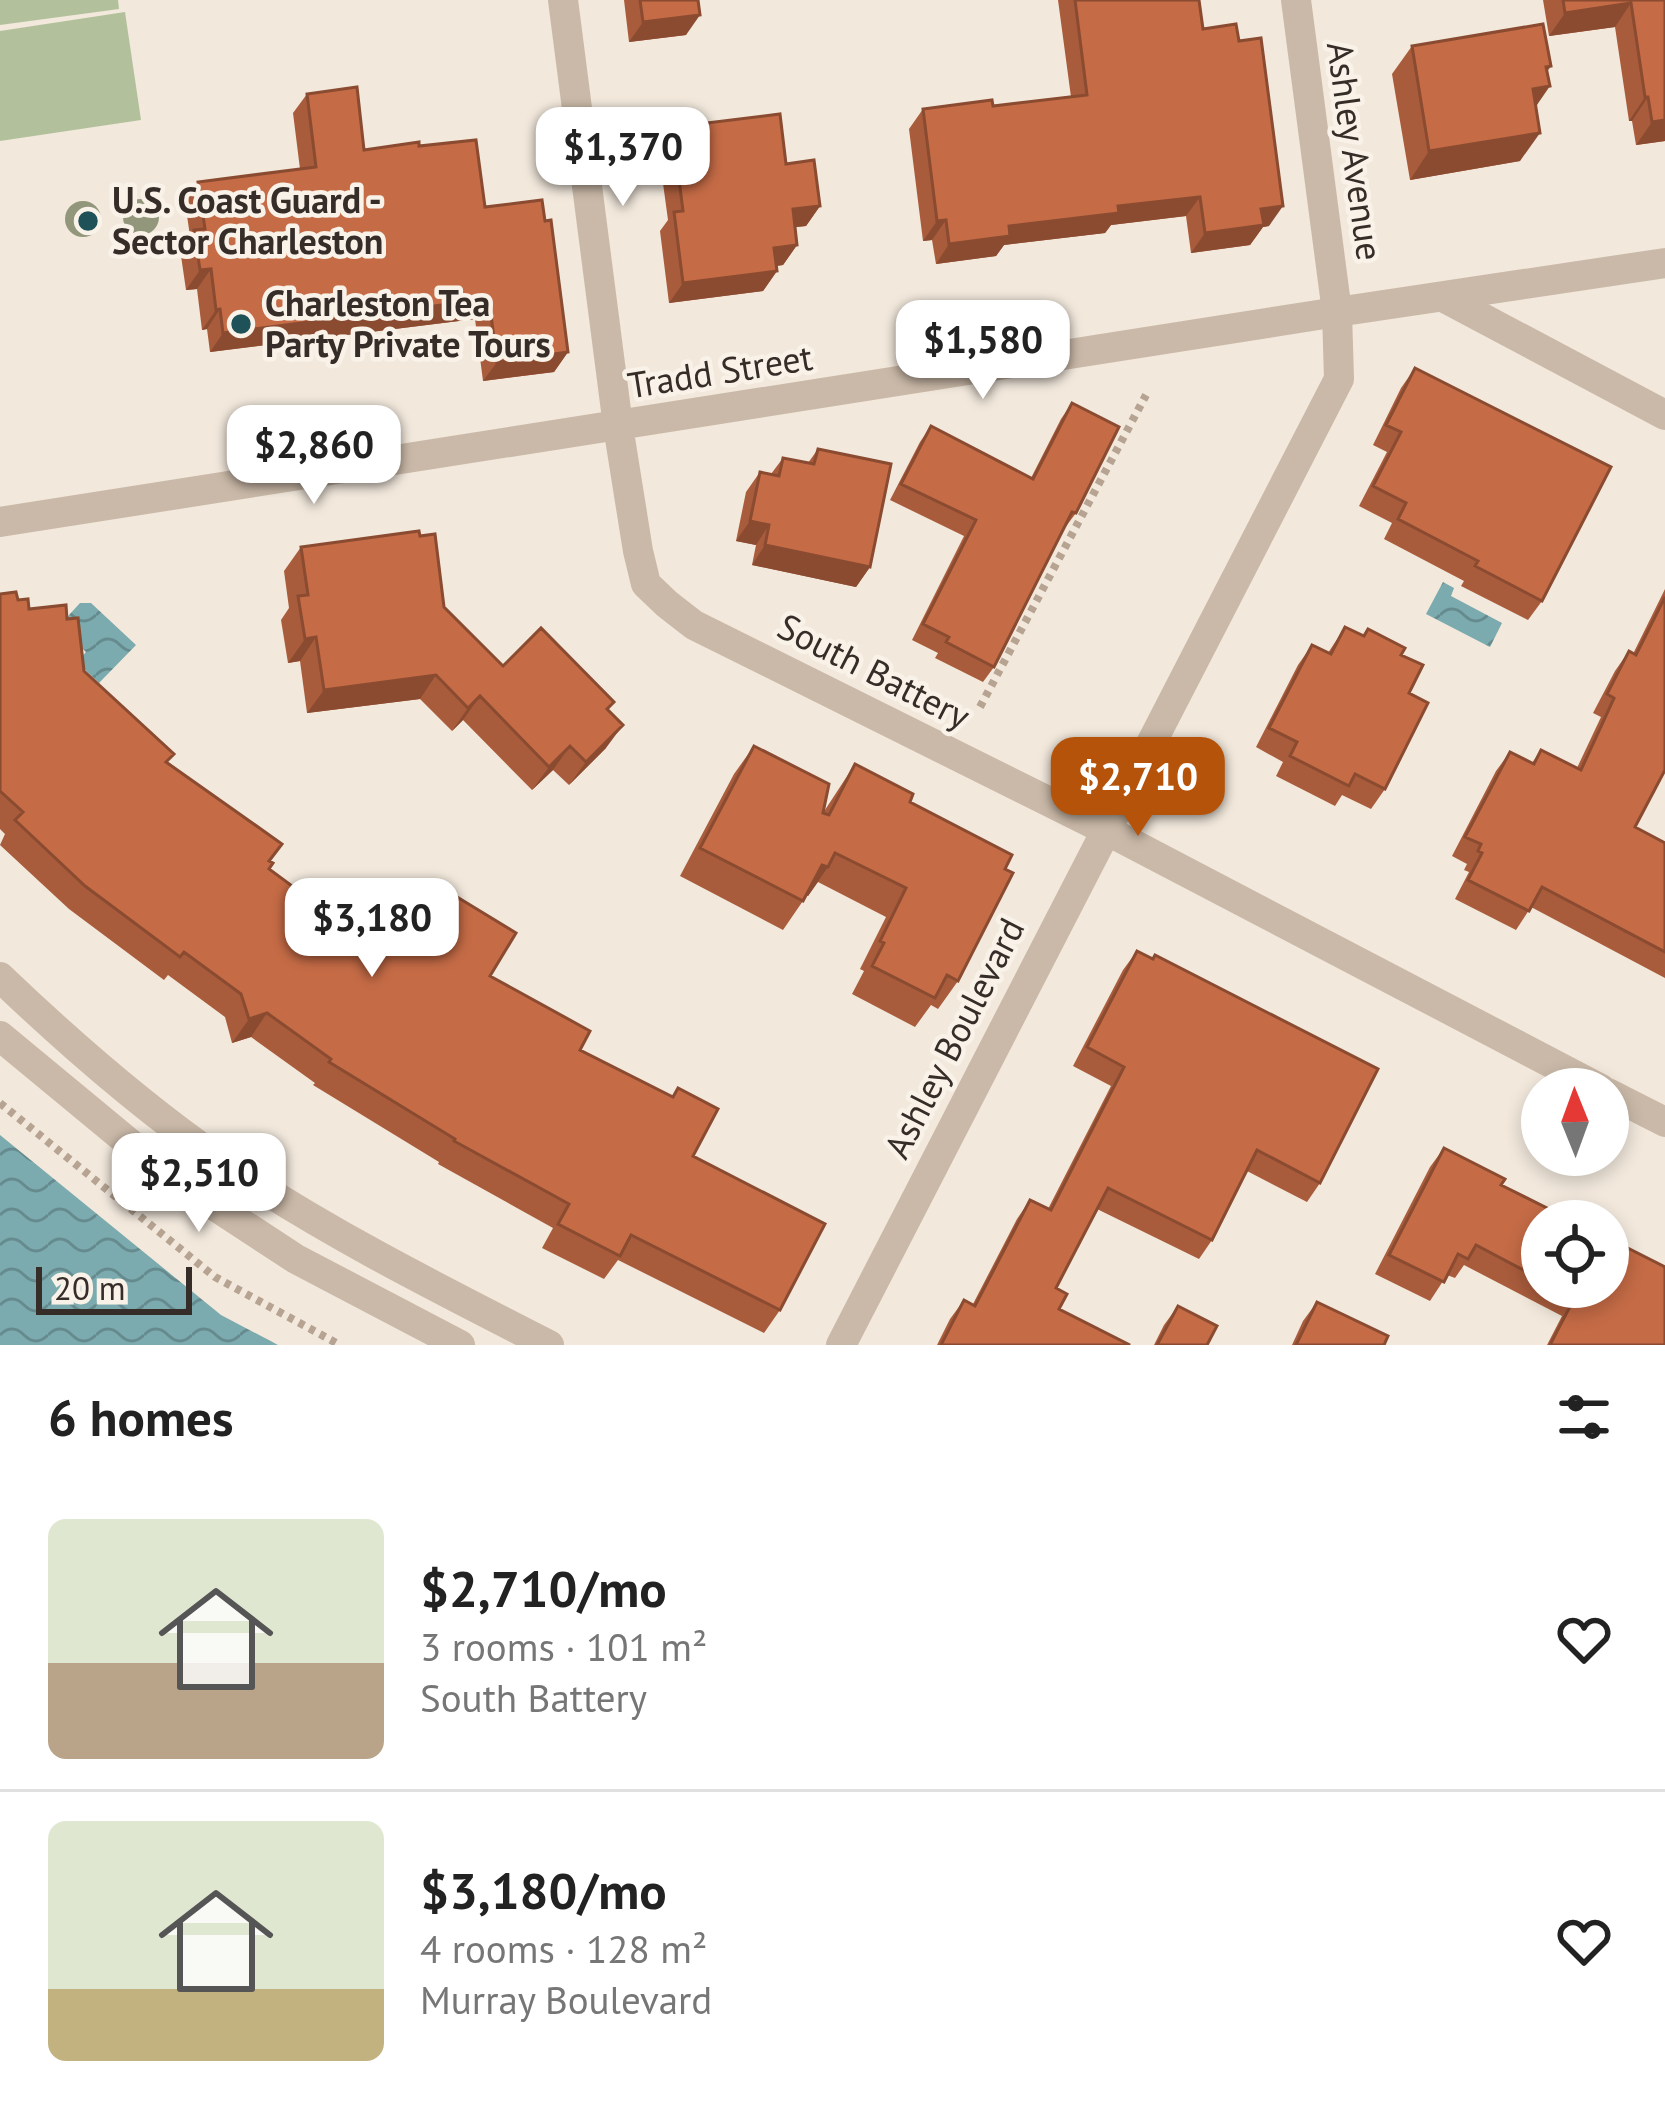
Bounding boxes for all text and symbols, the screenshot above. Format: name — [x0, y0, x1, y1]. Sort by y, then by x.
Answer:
street label: Ashley Avenue — [1317, 39, 1394, 263]
pin: $1,370 — [525, 107, 721, 209]
text: $1,370 — [563, 120, 683, 171]
place label: U.S. Coast Guard - Sector Charleston — [112, 176, 383, 264]
marker: U.S. Coast Guard - Sector Charleston — [75, 208, 101, 234]
place label: Charleston Tea Party Private Tours — [265, 279, 551, 367]
pin: $1,580 — [885, 300, 1081, 402]
marker: Charleston Tea Party Private Tours — [228, 311, 254, 337]
text: $1,580 — [923, 313, 1043, 364]
street label: Tradd Street — [624, 333, 816, 408]
pin: $2,860 — [216, 405, 412, 507]
text: $2,860 — [254, 418, 374, 469]
street label: South Battery — [770, 602, 978, 739]
pin: $2,710 — [1040, 737, 1236, 839]
text: $2,710 — [1078, 750, 1198, 801]
pin: $3,180 — [274, 878, 470, 980]
text: $3,180 — [312, 891, 432, 942]
street label: Ashley Boulevard — [873, 910, 1034, 1166]
north arrow — [1521, 1068, 1629, 1176]
map controls — [1521, 1068, 1629, 1308]
pin: $2,510 — [101, 1133, 297, 1235]
text: $2,510 — [139, 1146, 259, 1197]
button: locate — [1521, 1200, 1629, 1308]
scale bar — [36, 1261, 192, 1314]
text: 20 m — [54, 1266, 126, 1309]
text: 6 homes — [48, 1384, 234, 1450]
icon: filters — [1551, 1384, 1617, 1450]
text: $2,710/mo — [420, 1555, 667, 1621]
icon: home — [144, 1567, 288, 1711]
icon: heart — [1551, 1606, 1617, 1672]
text: 3 rooms · 101 m² — [420, 1621, 707, 1672]
text: South Battery — [420, 1672, 647, 1723]
text: $3,180/mo — [420, 1857, 667, 1923]
icon: home — [144, 1869, 288, 2013]
icon: heart — [1551, 1908, 1617, 1974]
text: 4 rooms · 128 m² — [420, 1923, 707, 1974]
text: Murray Boulevard — [420, 1974, 712, 2025]

